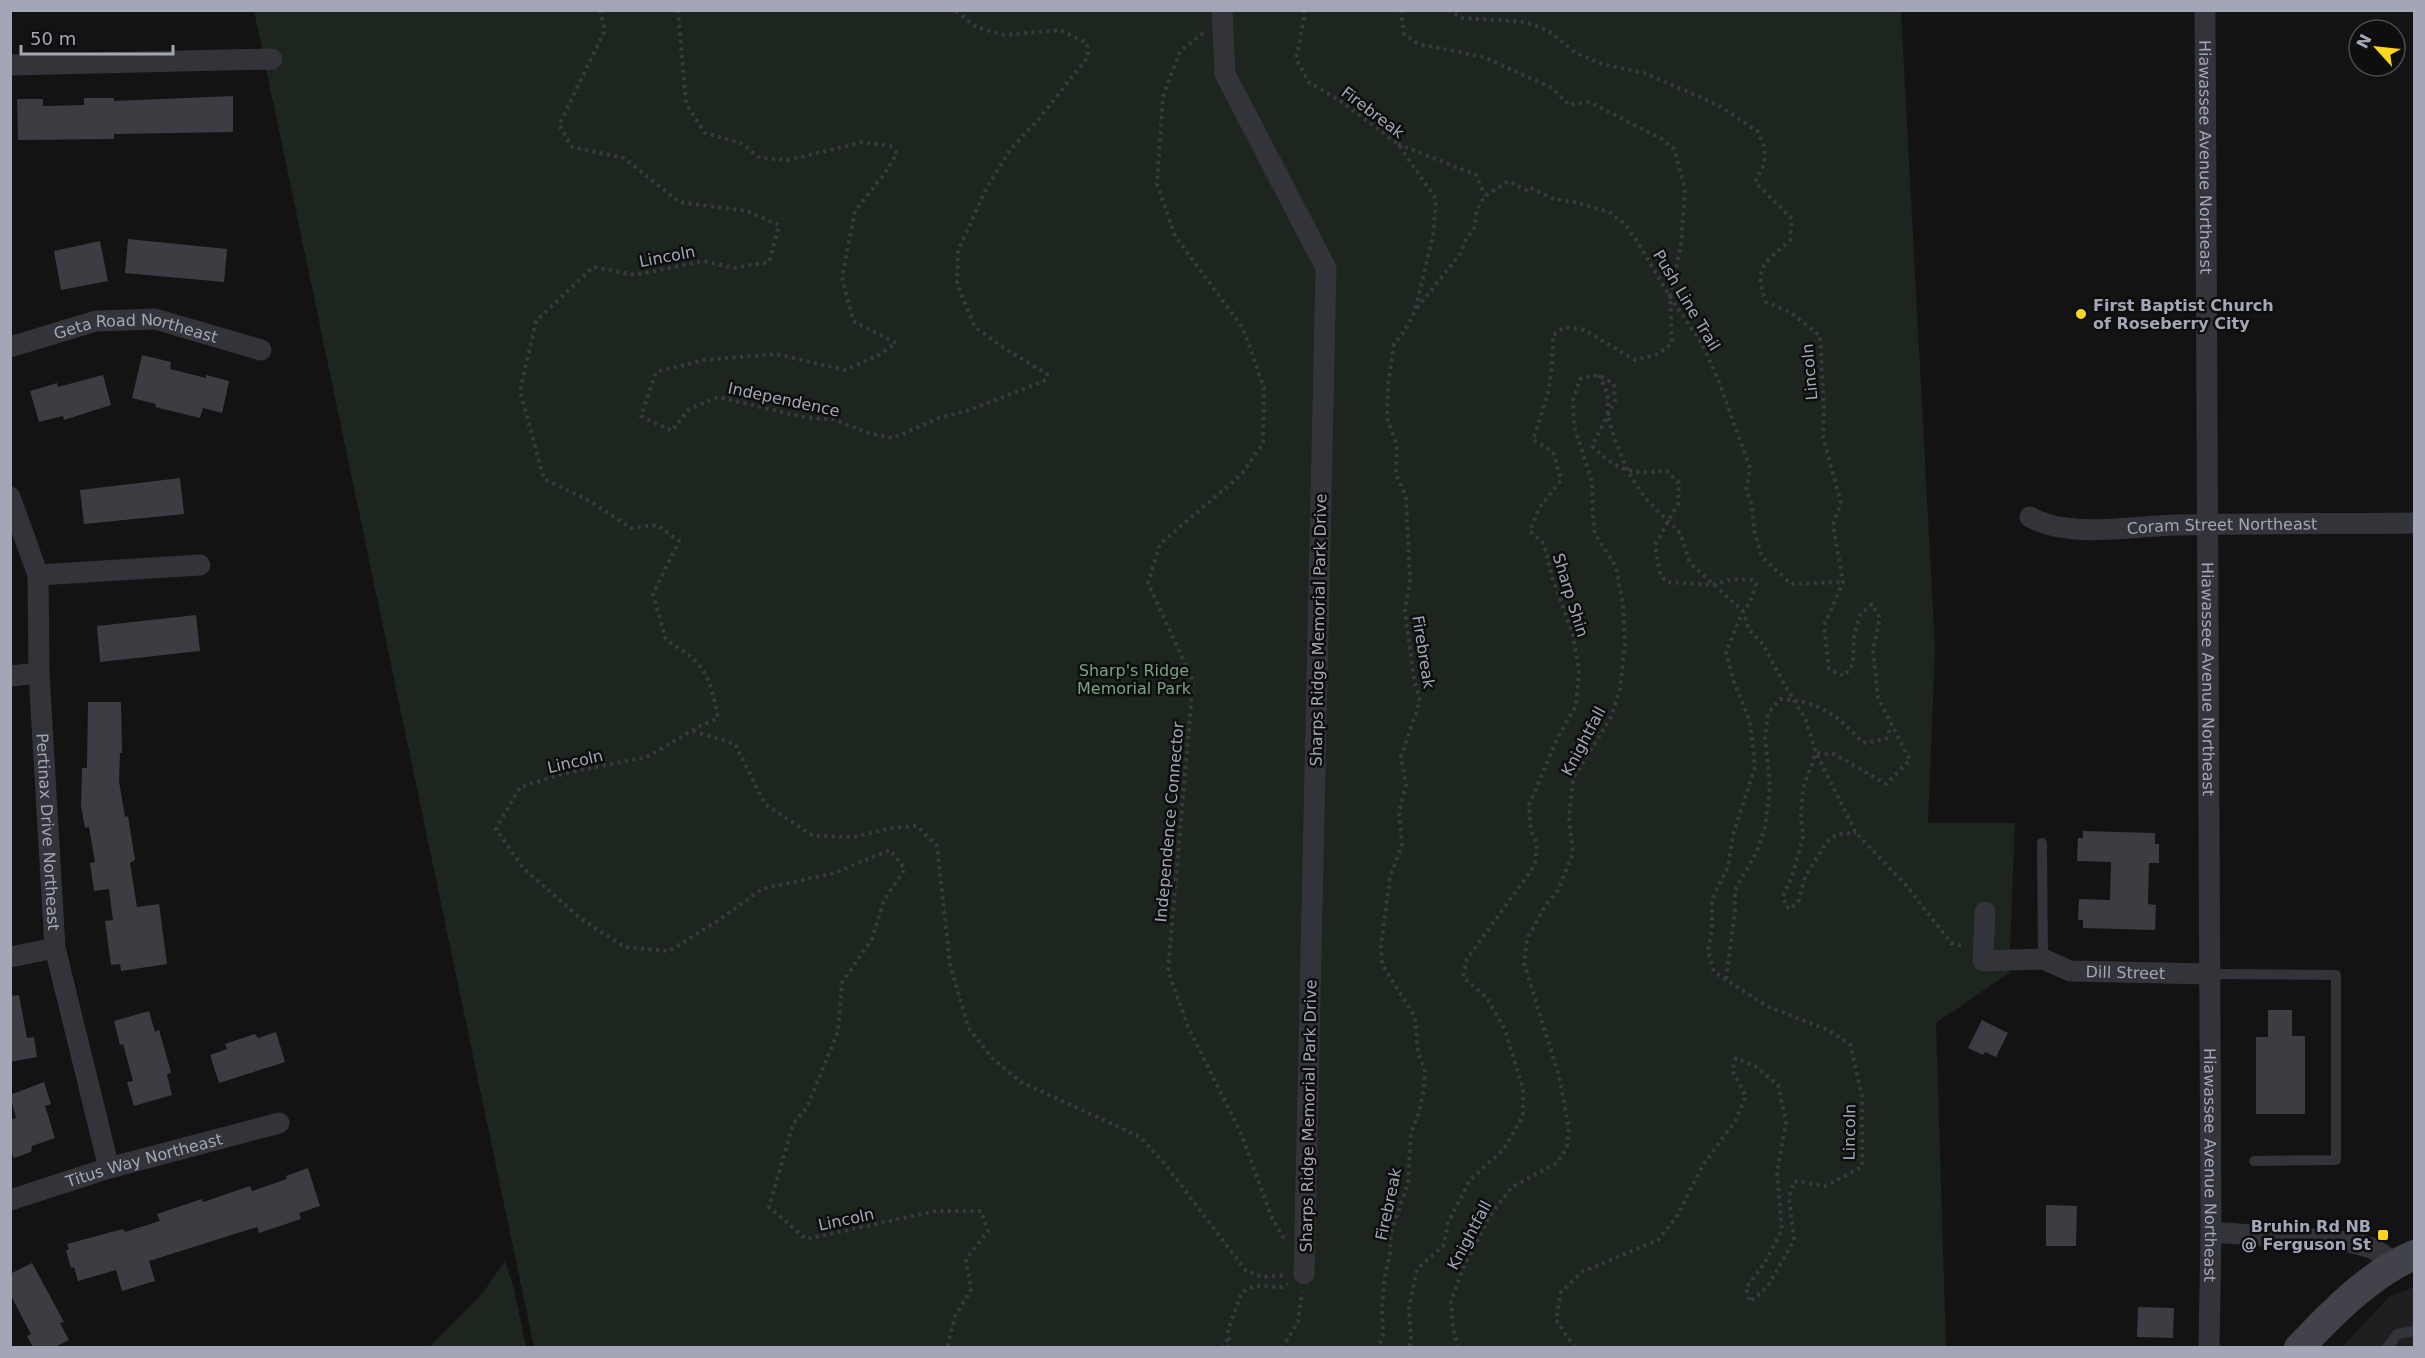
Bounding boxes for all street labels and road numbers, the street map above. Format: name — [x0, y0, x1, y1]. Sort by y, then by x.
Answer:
street label: Hiawassee Avenue Northeast — [2195, 40, 2215, 274]
street label: Firebreak — [1337, 83, 1408, 143]
street label: Lincoln — [637, 242, 697, 271]
street label: Push Line Trail — [1649, 246, 1724, 354]
street label: Geta Road Northeast — [52, 310, 220, 347]
street label: Lincoln — [1798, 343, 1821, 401]
street label: Independence — [726, 378, 842, 421]
street label: Sharps Ridge Memorial Park Drive — [1307, 493, 1330, 767]
street label: Coram Street Northeast — [2126, 515, 2317, 538]
street label: Sharp Shin — [1549, 551, 1592, 639]
street label: Hiawassee Avenue Northeast — [2198, 562, 2218, 796]
street label: Firebreak — [1408, 614, 1439, 691]
street label: Knightfall — [1557, 703, 1610, 779]
street label: Independence Connector — [1151, 720, 1188, 923]
street label: Pertinax Drive Northeast — [33, 733, 63, 931]
street label: Lincoln — [545, 746, 605, 777]
street label: Dill Street — [2085, 962, 2165, 983]
street label: Sharps Ridge Memorial Park Drive — [1297, 979, 1320, 1253]
street label: Hiawassee Avenue Northeast — [2200, 1048, 2220, 1282]
street label: Lincoln — [1840, 1104, 1859, 1161]
street label: Titus Way Northeast — [63, 1129, 225, 1192]
street label: Firebreak — [1372, 1165, 1406, 1242]
street label: Knightfall — [1443, 1197, 1496, 1273]
street label: Lincoln — [816, 1204, 876, 1235]

